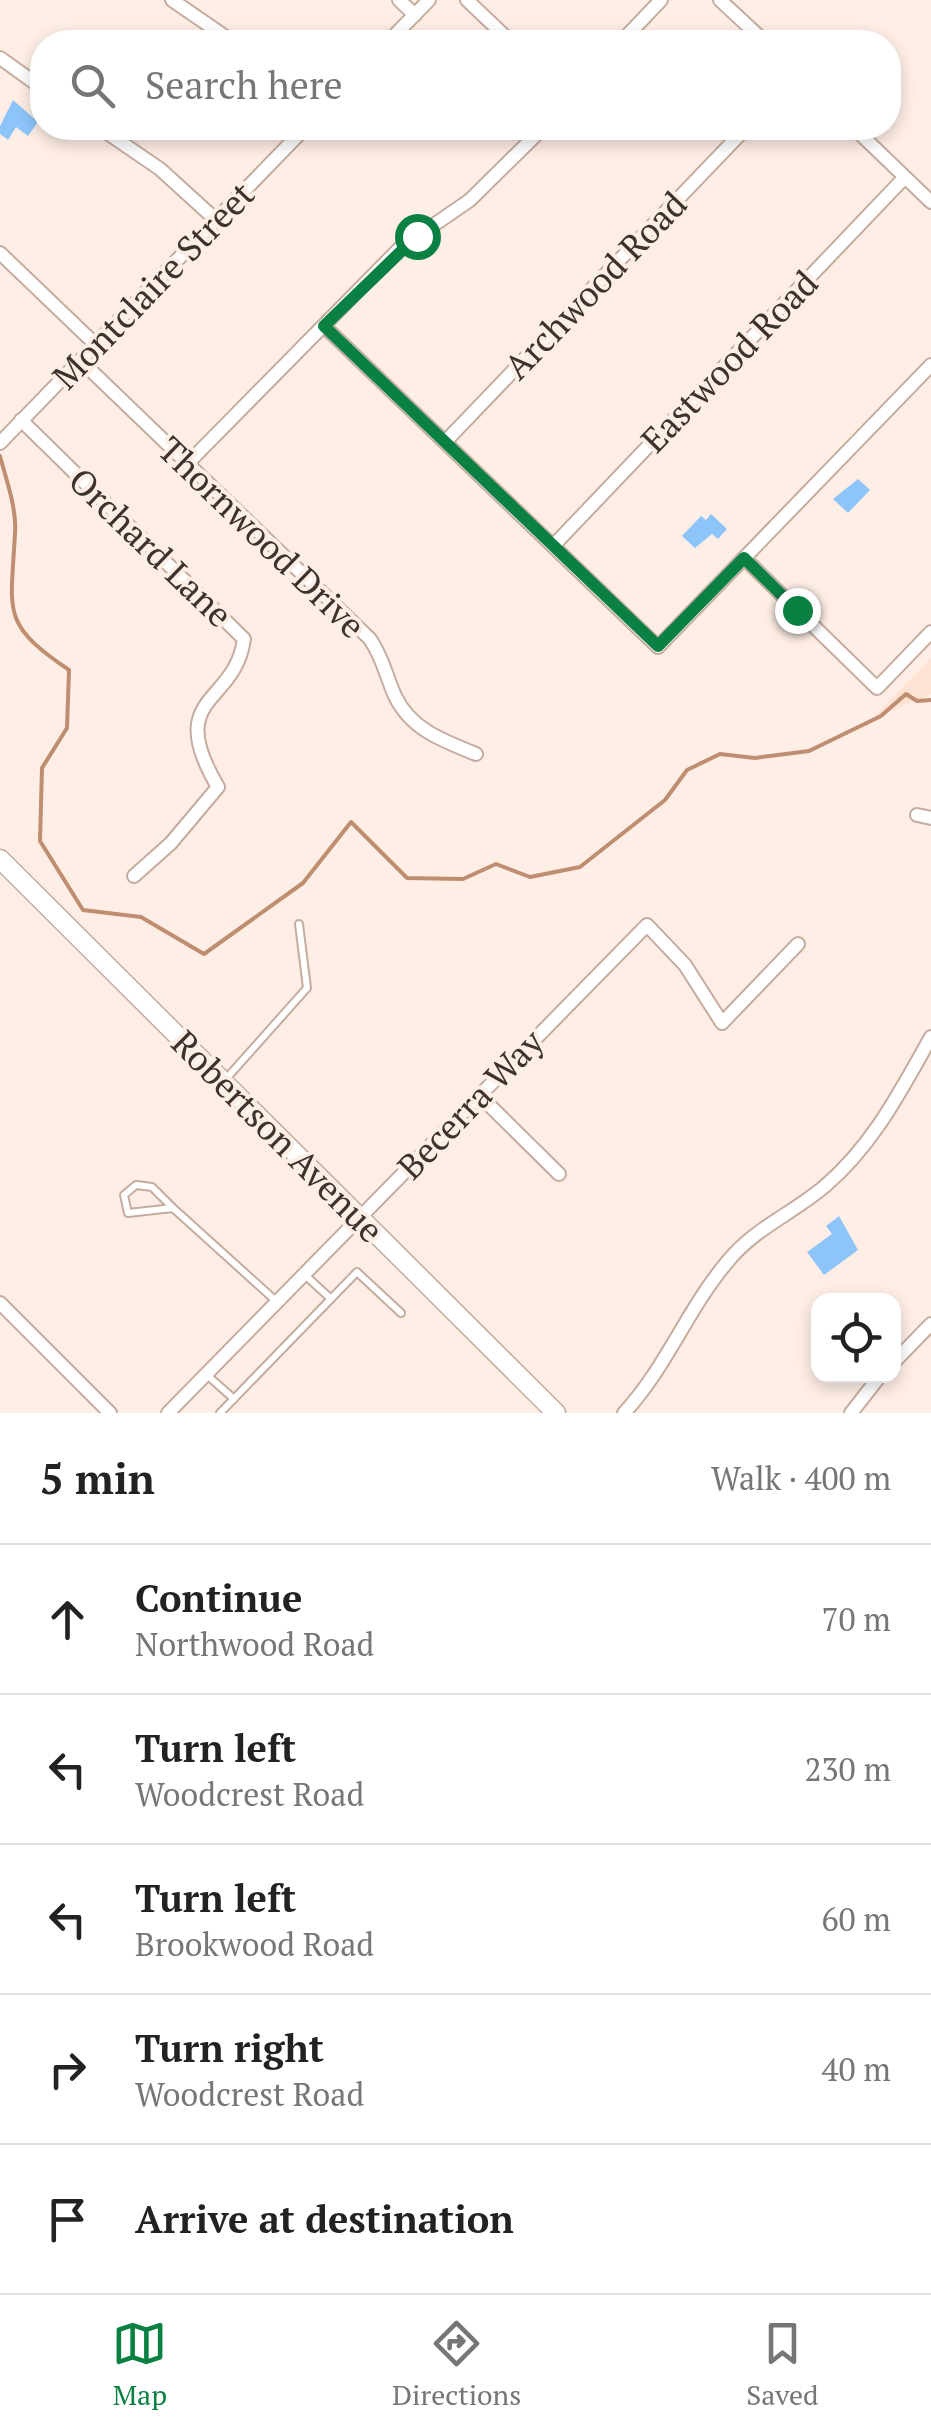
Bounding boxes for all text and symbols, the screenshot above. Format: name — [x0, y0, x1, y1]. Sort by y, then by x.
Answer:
search box — [30, 30, 901, 140]
icon: search — [65, 58, 120, 113]
text: Search here — [145, 60, 343, 110]
street label: Montclaire Street — [42, 171, 264, 399]
street label: Archwood Road — [494, 181, 696, 389]
route start — [395, 214, 441, 260]
street label: Eastwood Road — [630, 260, 828, 462]
street label: Thornwood Drive — [149, 426, 375, 648]
street label: Orchard Lane — [59, 457, 243, 637]
route end — [775, 588, 821, 634]
street label: Becerra Way — [387, 1018, 554, 1189]
street label: Robertson Avenue — [162, 1020, 394, 1252]
map controls — [811, 1293, 901, 1383]
button: locate — [811, 1293, 901, 1383]
text: 5 min — [40, 1450, 155, 1506]
text: Walk · 400 m — [711, 1457, 891, 1499]
text: Continue — [135, 1573, 302, 1623]
icon: ahead — [40, 1592, 95, 1647]
text: 70 m — [821, 1598, 891, 1640]
text: Northwood Road — [135, 1623, 374, 1665]
text: Turn left — [135, 1723, 296, 1773]
icon: left — [40, 1742, 95, 1797]
text: 230 m — [804, 1748, 891, 1790]
text: Woodcrest Road — [135, 1773, 364, 1815]
text: Turn left — [135, 1873, 296, 1923]
icon: left — [40, 1892, 95, 1947]
text: 60 m — [821, 1898, 891, 1940]
text: Brookwood Road — [135, 1923, 374, 1965]
text: Turn right — [135, 2023, 324, 2073]
icon: right — [40, 2042, 95, 2097]
text: 40 m — [821, 2048, 891, 2090]
text: Woodcrest Road — [135, 2073, 364, 2115]
icon: arrive — [40, 2192, 95, 2247]
text: Arrive at destination — [135, 2194, 514, 2244]
tab: Map — [112, 2316, 167, 2413]
tab: Directions — [392, 2316, 521, 2413]
tab: Saved — [746, 2316, 819, 2413]

